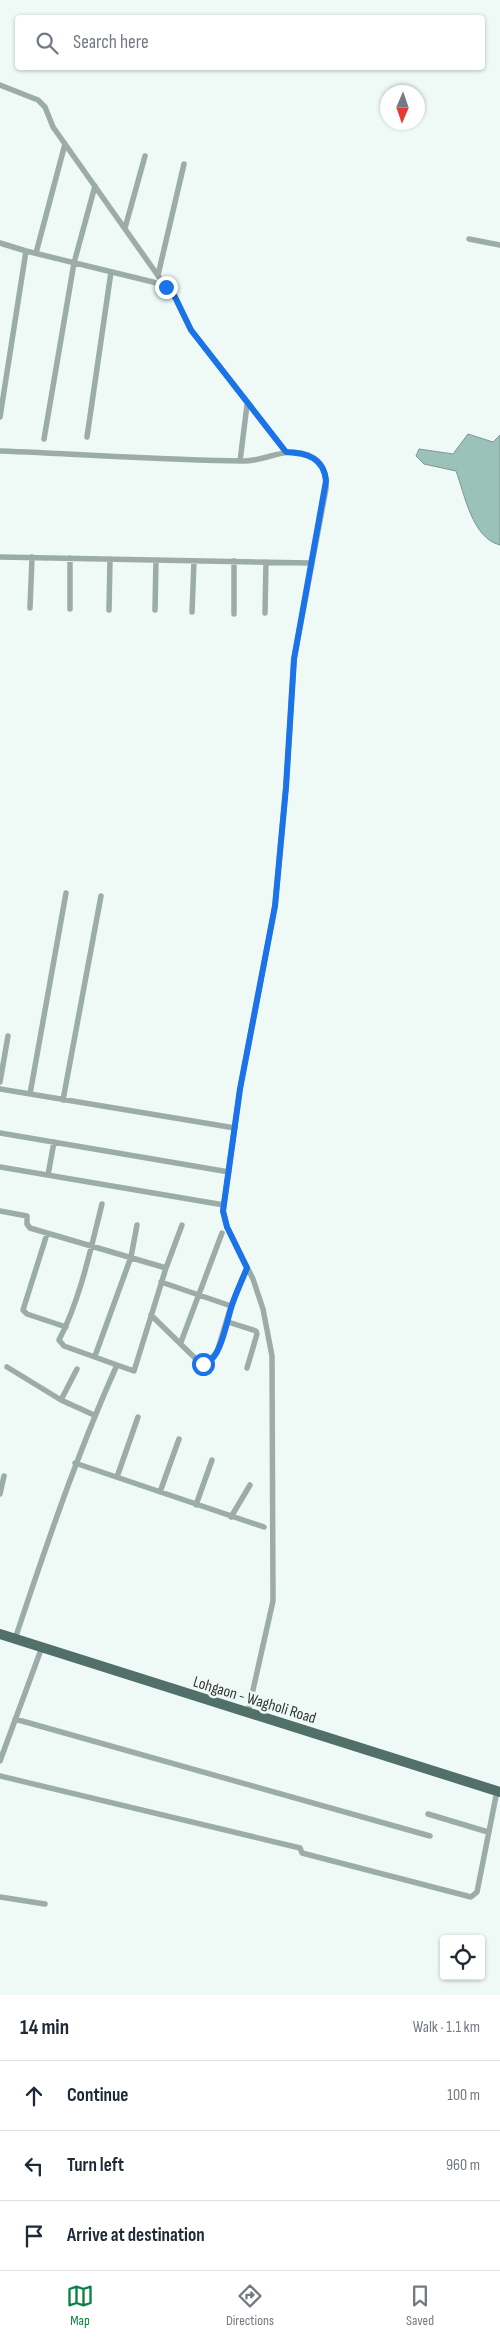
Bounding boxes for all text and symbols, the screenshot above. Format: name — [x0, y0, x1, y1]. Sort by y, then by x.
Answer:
search box — [15, 15, 485, 70]
icon: search — [33, 29, 61, 57]
text: Search here — [73, 31, 149, 54]
north arrow — [380, 85, 425, 130]
route end — [155, 276, 178, 299]
route start — [192, 1353, 215, 1376]
street label: Lohgaon - Wagholi Road — [191, 1673, 318, 1728]
map controls — [440, 1935, 485, 1980]
button: locate — [440, 1935, 485, 1980]
text: 14 min — [20, 2015, 69, 2040]
text: Walk · 1.1 km — [413, 2018, 480, 2037]
icon: ahead — [20, 2082, 48, 2110]
text: Continue — [67, 2084, 128, 2107]
text: 100 m — [447, 2086, 480, 2105]
icon: left — [20, 2152, 48, 2180]
text: Turn left — [67, 2154, 124, 2177]
text: 960 m — [446, 2156, 480, 2175]
icon: arrive — [20, 2222, 48, 2250]
text: Arrive at destination — [67, 2224, 205, 2247]
tab: Map — [66, 2282, 94, 2329]
tab: Directions — [226, 2282, 274, 2329]
tab: Saved — [406, 2282, 434, 2329]

